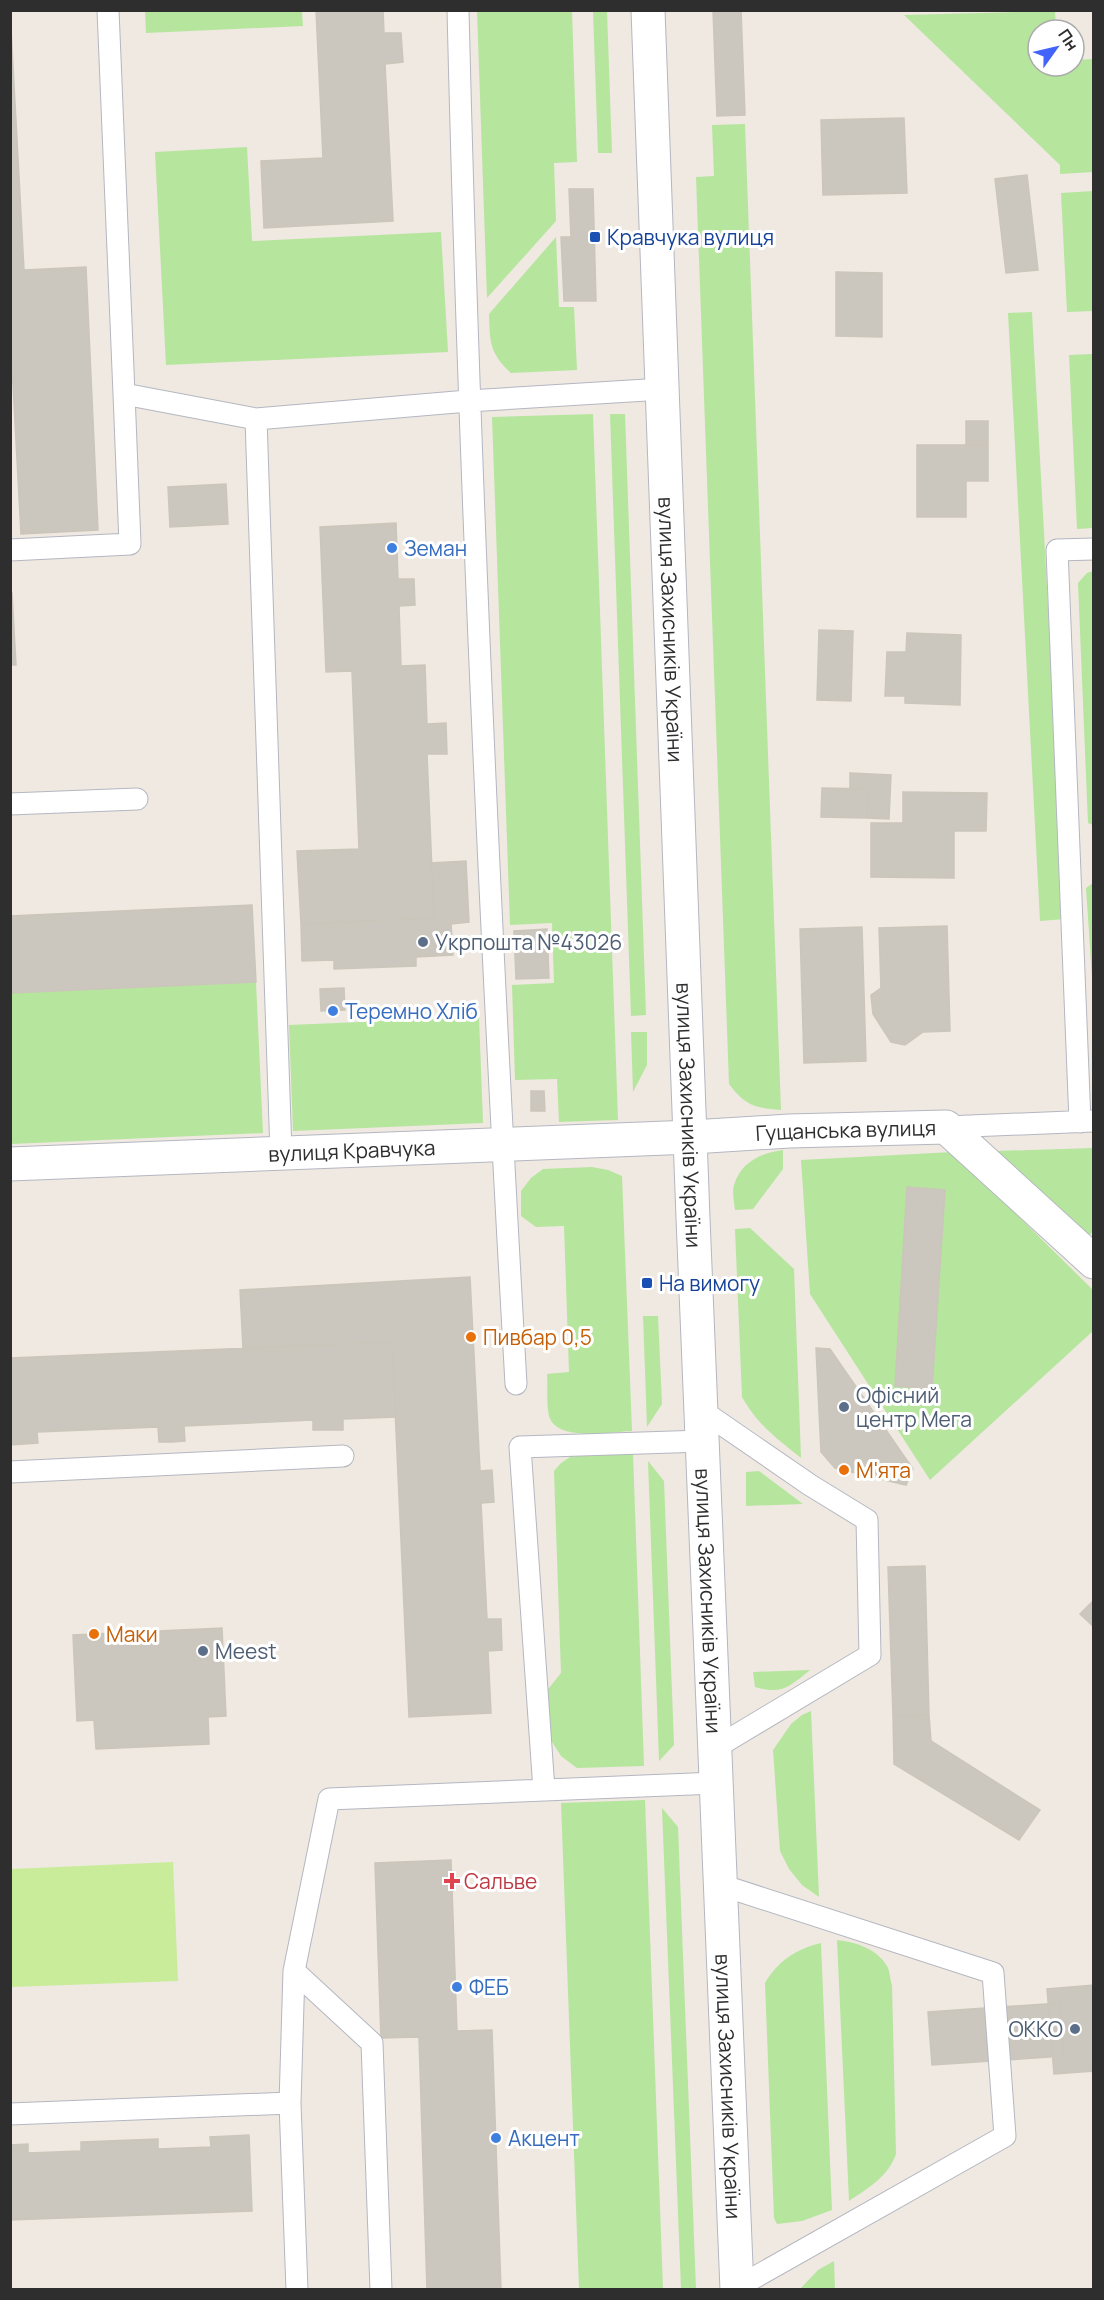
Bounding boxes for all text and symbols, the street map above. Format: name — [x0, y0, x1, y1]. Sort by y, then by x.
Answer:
north arrow — [1026, 18, 1086, 78]
text: Пн — [1053, 25, 1084, 55]
place label: Кравчука вулиця — [607, 223, 774, 251]
marker: Кравчука вулиця — [588, 230, 602, 244]
street label: вулиця Захисників України — [652, 496, 690, 763]
place label: Земан — [404, 534, 467, 562]
marker: Земан — [385, 541, 399, 555]
place label: Укрпошта №43026 — [435, 928, 622, 956]
marker: Укрпошта №43026 — [416, 935, 430, 949]
street label: вулиця Захисників України — [670, 982, 708, 1249]
place label: Теремно Хліб — [345, 997, 478, 1025]
marker: Теремно Хліб — [326, 1004, 340, 1018]
street label: Гущанська вулиця — [755, 1113, 936, 1147]
street label: вулиця Кравчука — [268, 1133, 436, 1168]
place label: На вимогу — [659, 1269, 760, 1297]
marker: На вимогу — [640, 1276, 654, 1290]
place label: Пивбар 0,5 — [483, 1323, 592, 1351]
marker: Пивбар 0,5 — [464, 1330, 478, 1344]
place label: Офісний центр Мега — [856, 1381, 972, 1433]
marker: Офісний центр Мега — [837, 1400, 851, 1414]
place label: М'ята — [856, 1456, 911, 1484]
marker: М'ята — [837, 1463, 851, 1477]
street label: вулиця Захисників України — [689, 1468, 728, 1734]
place label: Маки — [106, 1620, 158, 1648]
marker: Маки — [87, 1627, 101, 1641]
place label: Meest — [215, 1637, 277, 1665]
marker: Meest — [196, 1644, 210, 1658]
place label: Сальве — [464, 1867, 537, 1895]
marker: Сальве — [445, 1874, 459, 1888]
street label: вулиця Захисників України — [709, 1953, 748, 2220]
place label: ФЕБ — [469, 1973, 509, 2001]
marker: ФЕБ — [450, 1980, 464, 1994]
place label: ОККО — [1008, 2015, 1063, 2043]
marker: ОККО — [1068, 2022, 1082, 2036]
place label: Акцент — [508, 2124, 580, 2152]
marker: Акцент — [489, 2131, 503, 2145]

